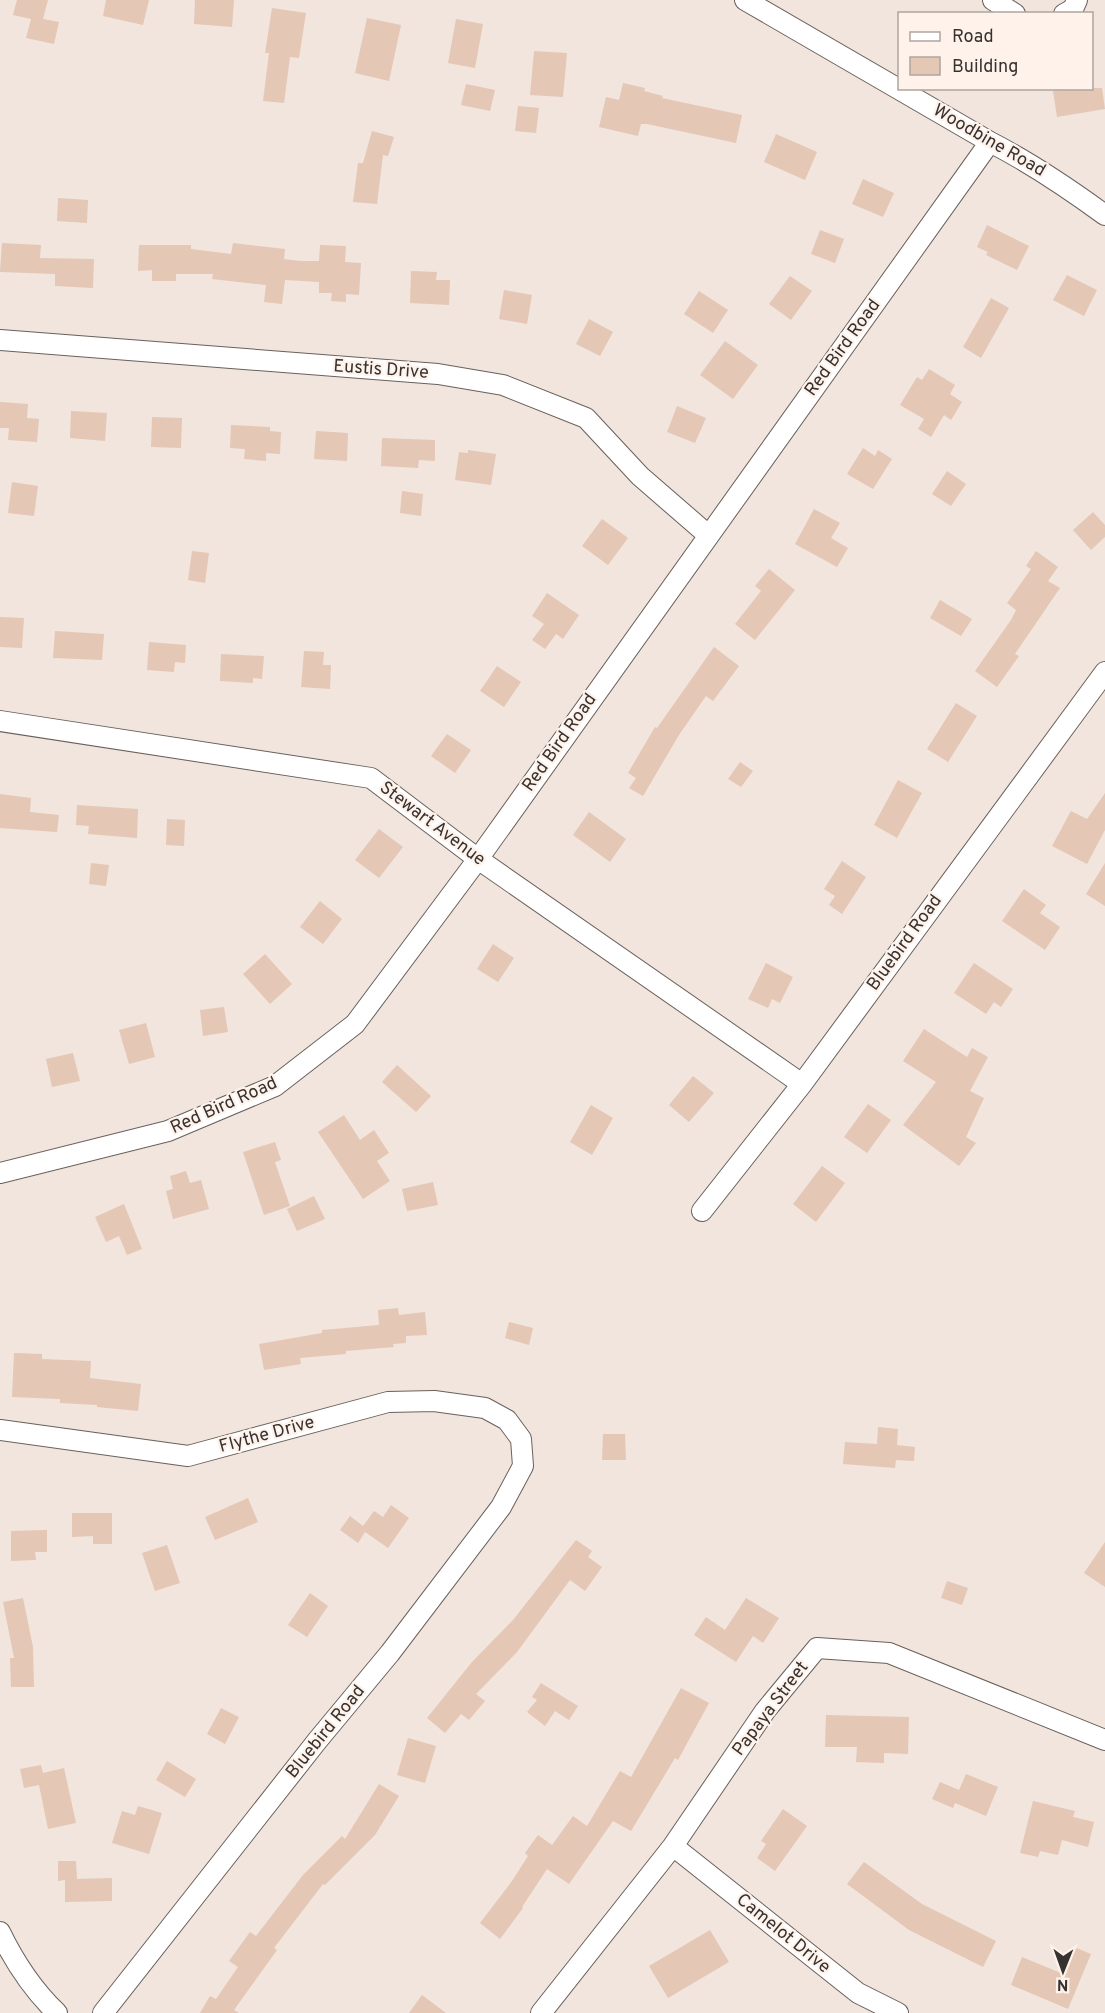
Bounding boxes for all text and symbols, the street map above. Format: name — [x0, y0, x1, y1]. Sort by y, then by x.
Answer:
legend — [898, 12, 1093, 90]
text: Road — [952, 26, 994, 49]
text: Building — [952, 56, 1018, 79]
street label: Woodbine Road — [929, 99, 1049, 183]
street label: Red Bird Road — [800, 295, 886, 401]
street label: Eustis Drive — [333, 355, 429, 385]
street label: Red Bird Road — [518, 689, 602, 797]
street label: Stewart Avenue — [374, 777, 490, 871]
street label: Bluebird Road — [862, 890, 948, 996]
street label: Red Bird Road — [167, 1072, 281, 1140]
street label: Flythe Drive — [217, 1411, 317, 1459]
street label: Papaya Street — [728, 1657, 814, 1761]
street label: Bluebird Road — [281, 1681, 371, 1783]
street label: Camelot Drive — [731, 1889, 835, 1979]
north arrow — [1033, 1941, 1093, 2001]
text: N — [1057, 1974, 1069, 1994]

